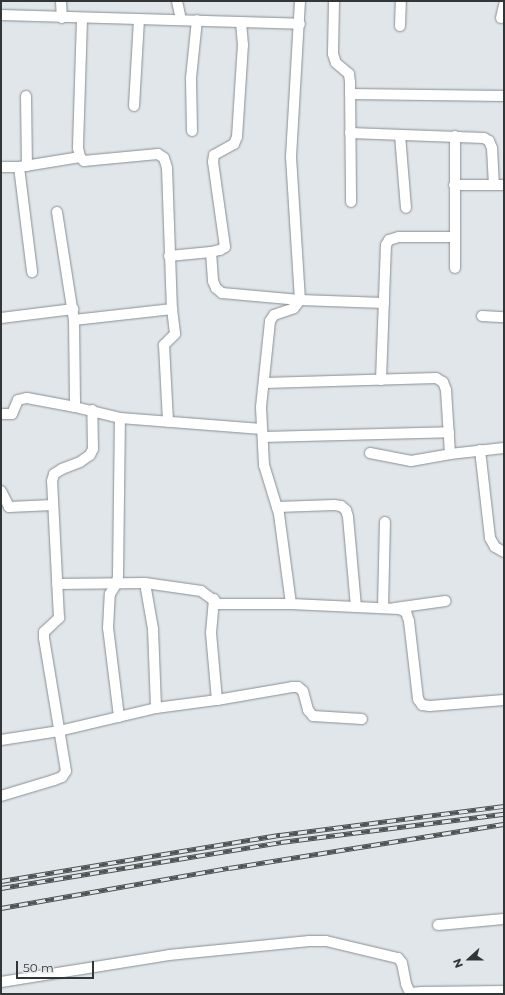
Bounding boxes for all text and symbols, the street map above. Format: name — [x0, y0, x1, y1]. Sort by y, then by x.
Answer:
north arrow — [449, 939, 489, 979]
scale bar — [18, 953, 96, 979]
text: N — [450, 957, 466, 970]
text: 50 m — [23, 960, 54, 975]

